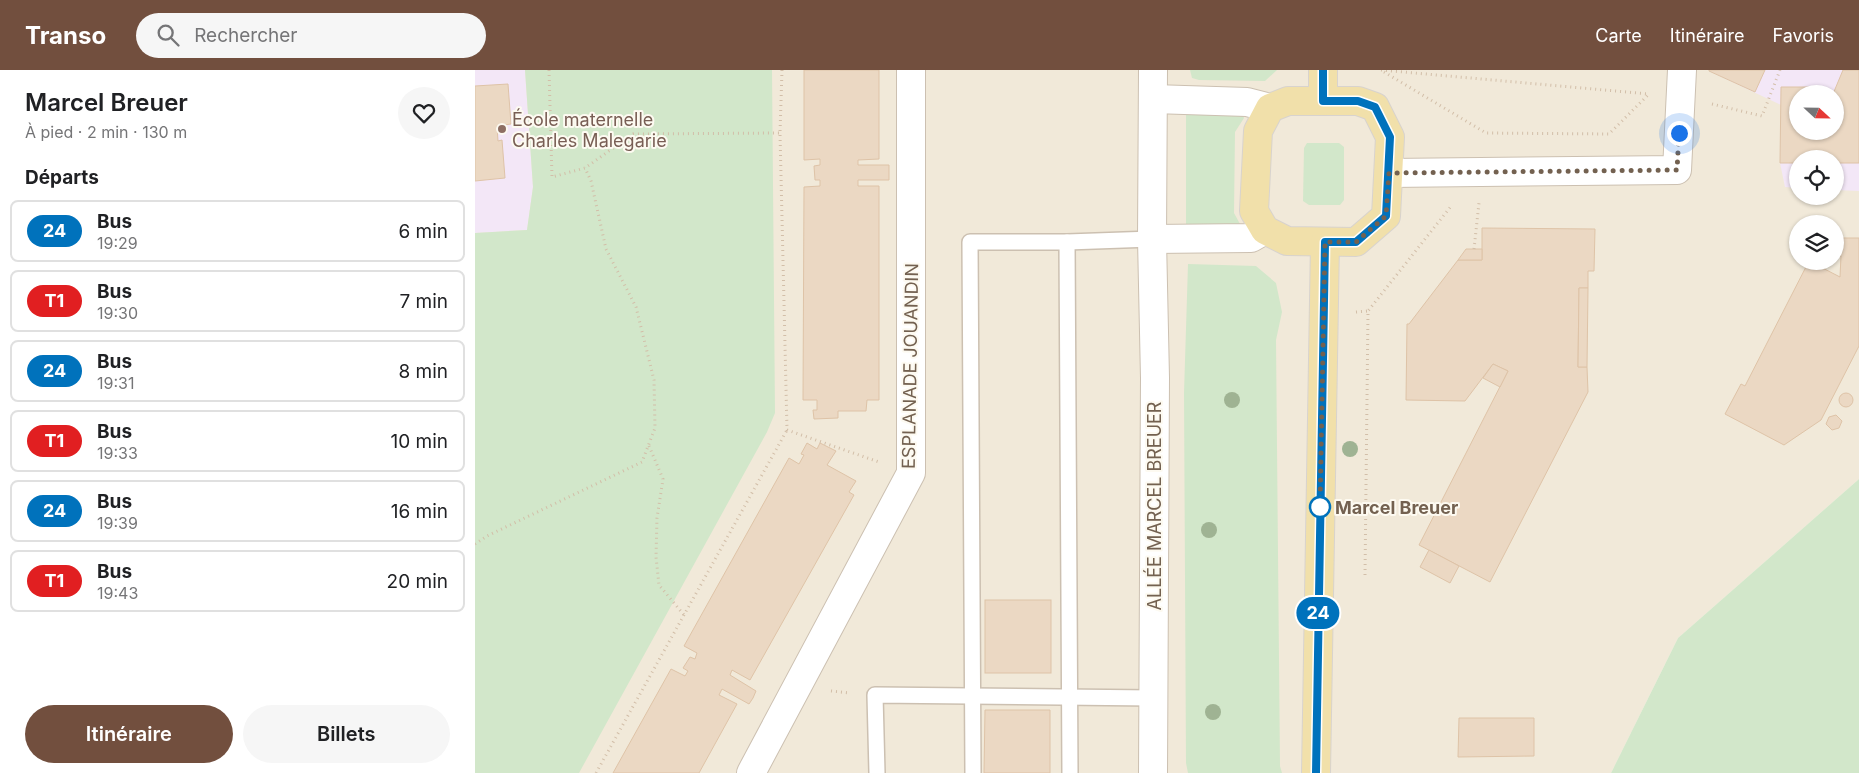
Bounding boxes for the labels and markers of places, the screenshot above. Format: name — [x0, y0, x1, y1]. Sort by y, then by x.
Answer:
place label: École maternelle Charles Malegarie — [512, 108, 667, 151]
marker: École maternelle Charles Malegarie — [496, 123, 508, 135]
marker: Marcel Breuer — [1309, 496, 1331, 518]
place label: Marcel Breuer — [1335, 497, 1458, 518]

